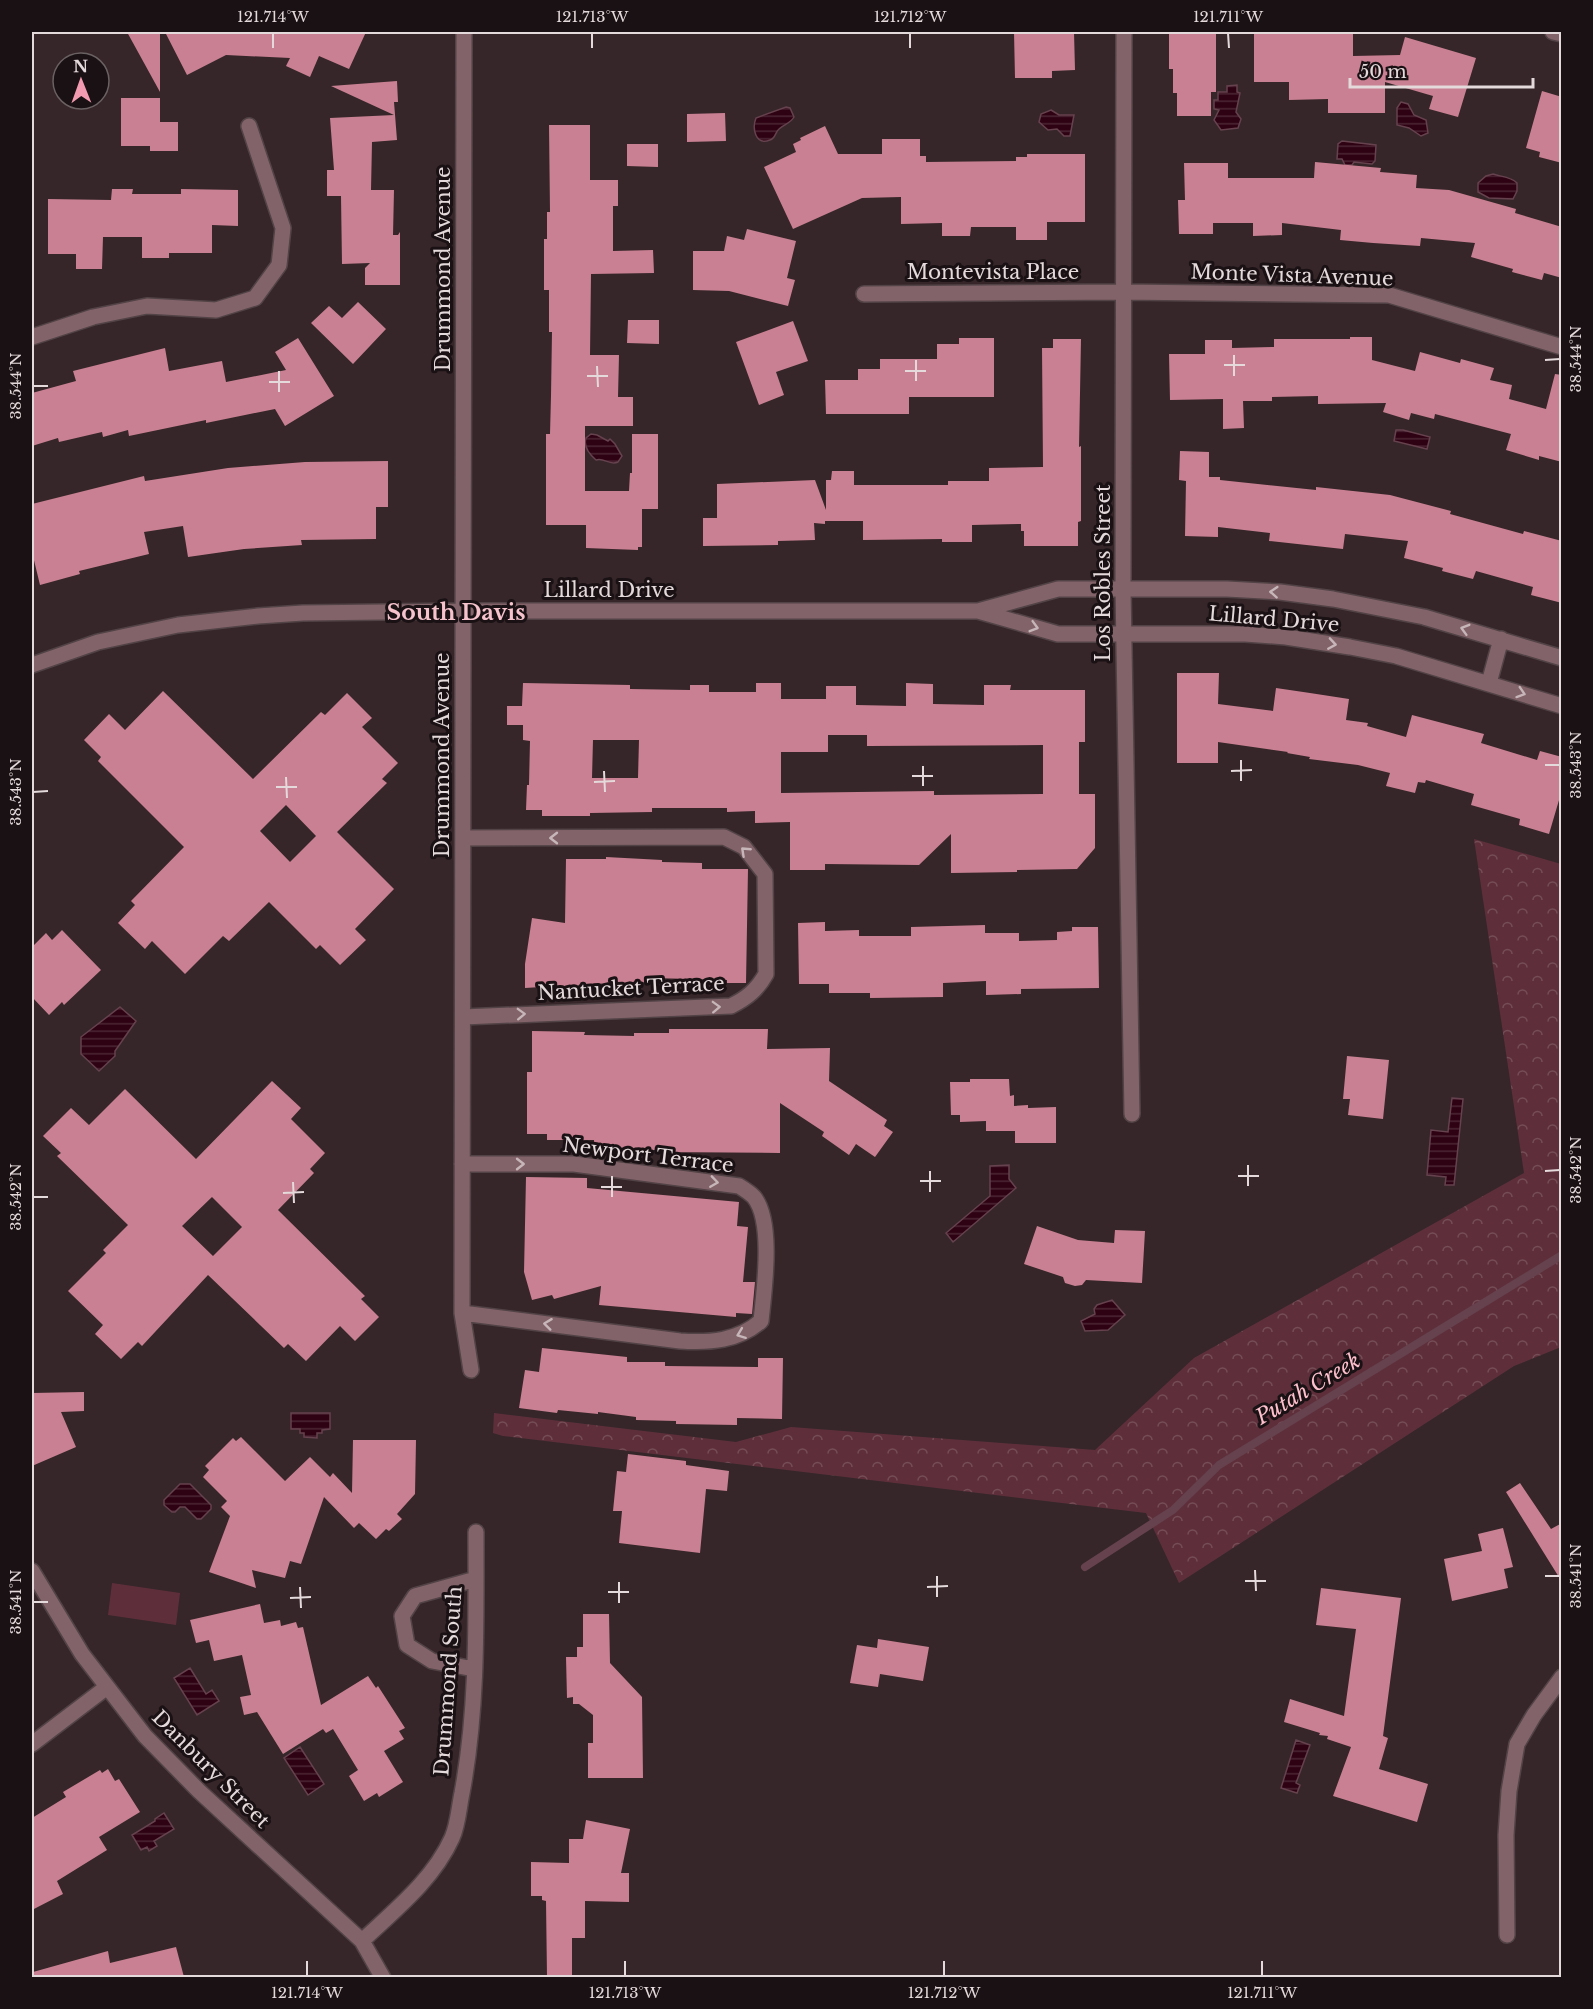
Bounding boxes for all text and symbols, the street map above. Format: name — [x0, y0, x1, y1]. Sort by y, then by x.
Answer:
text: 121.714°W — [237, 7, 309, 26]
text: 121.713°W — [556, 7, 629, 26]
text: 121.712°W — [874, 7, 947, 26]
text: 121.711°W — [1193, 7, 1263, 26]
north arrow — [51, 51, 111, 111]
scale bar — [1350, 51, 1533, 89]
text: N — [73, 56, 88, 76]
text: 50 m — [1359, 61, 1407, 83]
street label: Drummond Avenue — [431, 167, 455, 372]
street label: Monte Vista Avenue — [1190, 259, 1394, 291]
street label: Montevista Place — [907, 260, 1079, 284]
text: 38.544°N — [1566, 326, 1585, 392]
text: 38.544°N — [6, 353, 25, 419]
street label: Los Robles Street — [1091, 484, 1115, 662]
street label: Lillard Drive — [543, 578, 675, 602]
one-way arrow — [1270, 586, 1279, 599]
district label: South Davis — [387, 599, 525, 626]
street label: Lillard Drive — [1208, 601, 1340, 637]
one-way arrow — [1028, 620, 1039, 632]
one-way arrow — [1460, 624, 1471, 636]
one-way arrow — [1328, 637, 1337, 649]
street label: Drummond Avenue — [430, 653, 454, 858]
one-way arrow — [1515, 686, 1526, 698]
text: 38.543°N — [1566, 731, 1585, 799]
text: 38.543°N — [6, 758, 25, 826]
one-way arrow — [550, 832, 559, 844]
one-way arrow — [741, 847, 751, 858]
street label: Nantucket Terrace — [537, 971, 725, 1005]
one-way arrow — [711, 1000, 720, 1013]
one-way arrow — [517, 1008, 526, 1021]
street label: Newport Terrace — [561, 1133, 735, 1177]
text: 38.542°N — [1566, 1136, 1585, 1204]
one-way arrow — [516, 1158, 525, 1170]
text: 38.542°N — [6, 1163, 25, 1231]
one-way arrow — [710, 1176, 719, 1188]
one-way arrow — [543, 1318, 552, 1331]
one-way arrow — [736, 1327, 746, 1340]
water label: Putah Creek — [1250, 1348, 1365, 1431]
text: 38.541°N — [1566, 1543, 1585, 1609]
text: 38.541°N — [6, 1569, 25, 1635]
street label: Drummond South — [429, 1585, 467, 1777]
street label: Danbury Street — [147, 1705, 275, 1833]
text: 121.714°W — [271, 1983, 343, 2002]
text: 121.713°W — [589, 1983, 662, 2002]
text: 121.712°W — [908, 1983, 981, 2002]
text: 121.711°W — [1227, 1983, 1297, 2002]

